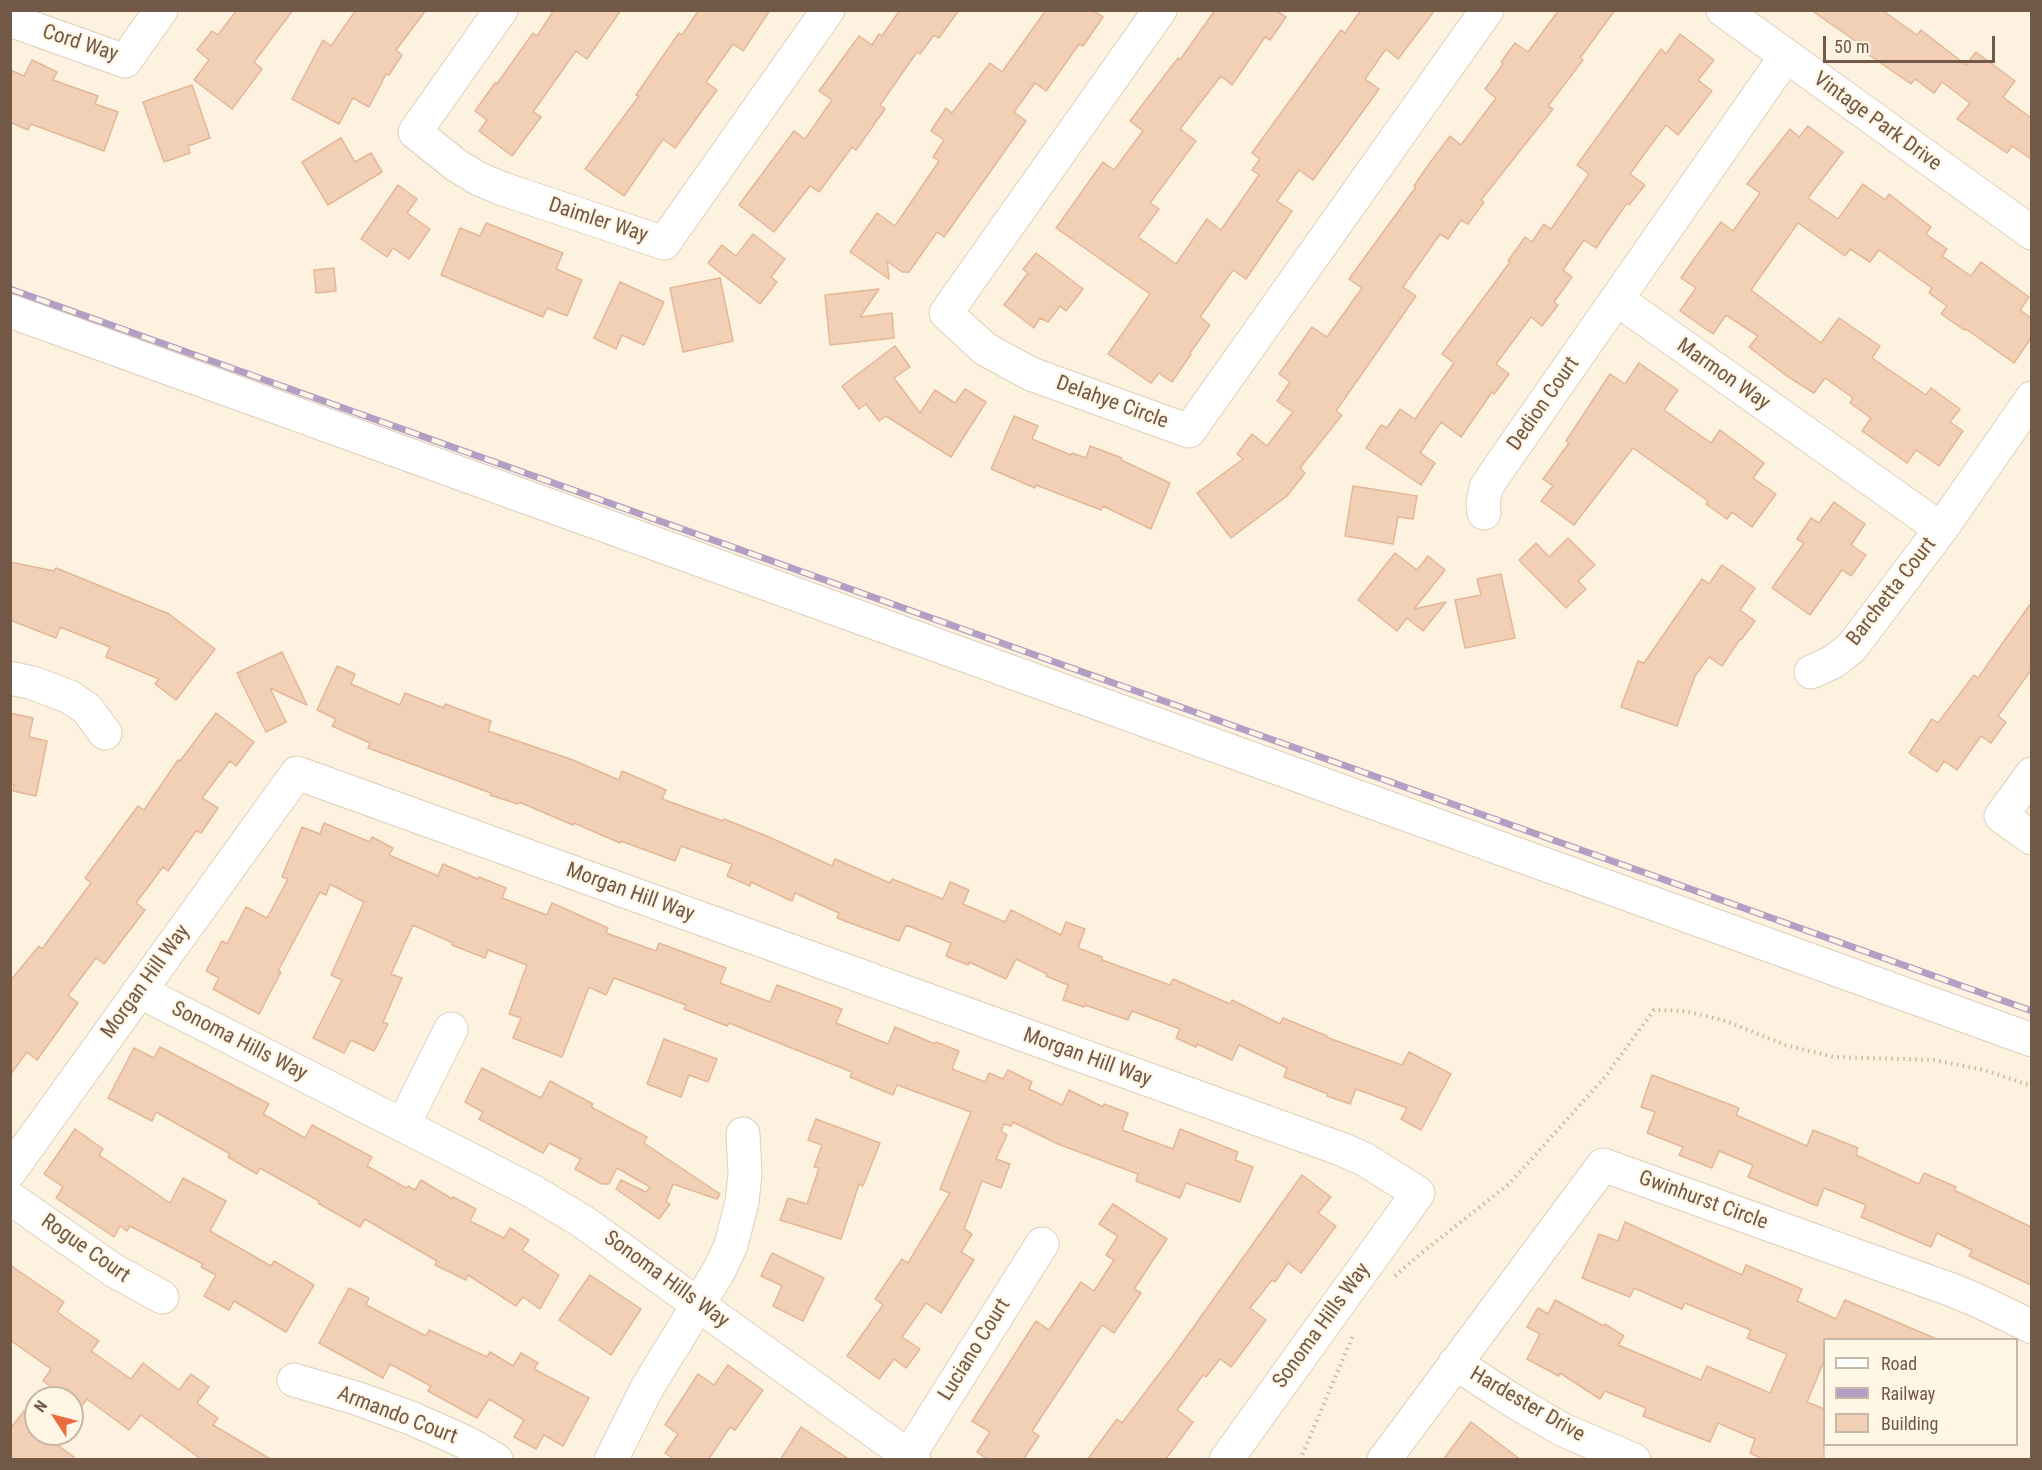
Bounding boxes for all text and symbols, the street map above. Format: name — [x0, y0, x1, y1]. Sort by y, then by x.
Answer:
street label: Cord Way — [39, 20, 121, 68]
scale bar — [1826, 24, 1998, 62]
text: 50 m — [1834, 36, 1869, 57]
street label: Vintage Park Drive — [1808, 67, 1946, 177]
street label: Daimler Way — [545, 193, 651, 249]
street label: Marmon Way — [1672, 334, 1774, 416]
street label: Dedion Court — [1503, 352, 1585, 456]
street label: Delahye Circle — [1053, 371, 1171, 435]
street label: Barchetta Court — [1842, 533, 1942, 651]
street label: Morgan Hill Way — [562, 858, 698, 928]
street label: Morgan Hill Way — [96, 920, 196, 1044]
street label: Sonoma Hills Way — [167, 997, 311, 1087]
street label: Morgan Hill Way — [1019, 1023, 1155, 1093]
street label: Gwinhurst Circle — [1635, 1166, 1771, 1236]
street label: Rogue Court — [36, 1209, 134, 1289]
street label: Sonoma Hills Way — [598, 1226, 734, 1334]
street label: Sonoma Hills Way — [1268, 1258, 1376, 1394]
street label: Luciano Court — [934, 1294, 1016, 1406]
legend — [1823, 1338, 2018, 1446]
text: Road — [1881, 1353, 1917, 1374]
street label: Hardester Drive — [1465, 1362, 1589, 1448]
street label: Armando Court — [334, 1382, 460, 1450]
text: Railway — [1881, 1383, 1935, 1404]
north arrow — [24, 1386, 84, 1446]
text: N — [30, 1397, 51, 1416]
text: Building — [1881, 1413, 1938, 1434]

